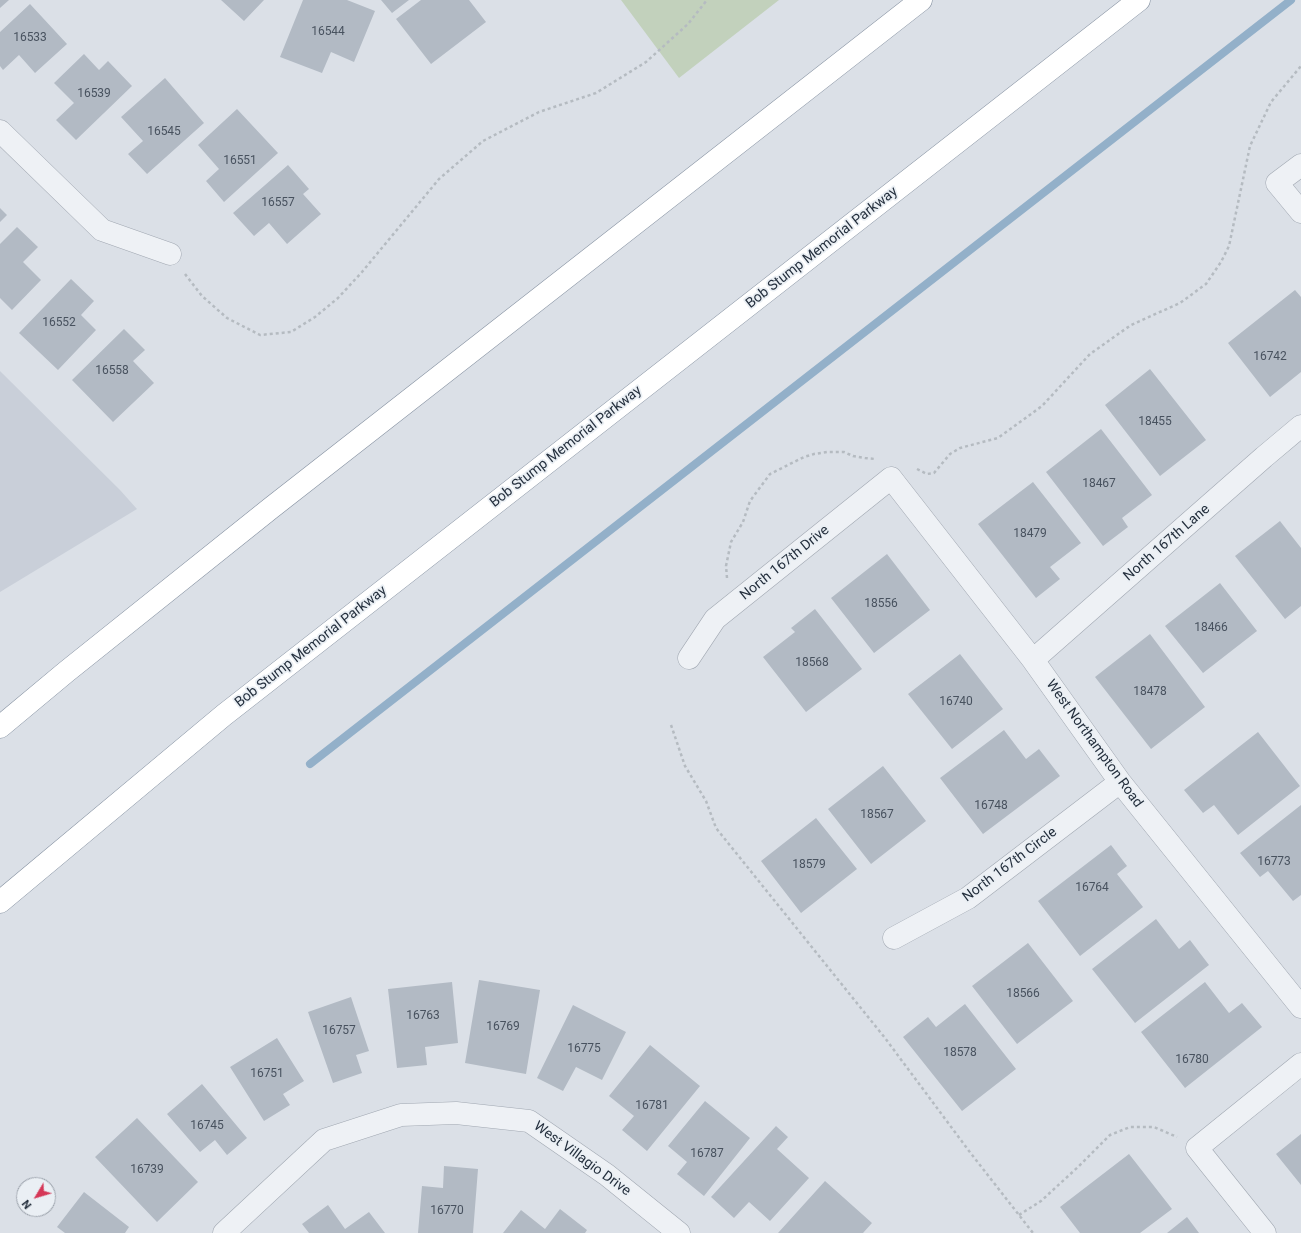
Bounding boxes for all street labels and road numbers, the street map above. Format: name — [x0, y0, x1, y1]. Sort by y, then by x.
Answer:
street label: Bob Stump Memorial Parkway — [743, 184, 901, 312]
street label: Bob Stump Memorial Parkway — [487, 383, 645, 511]
street label: North 167th Lane — [1121, 501, 1213, 585]
street label: North 167th Drive — [737, 522, 833, 604]
street label: Bob Stump Memorial Parkway — [232, 583, 390, 711]
street label: West Northampton Road — [1042, 677, 1146, 811]
street label: North 167th Circle — [960, 824, 1060, 906]
street label: West Villagio Drive — [530, 1118, 634, 1200]

